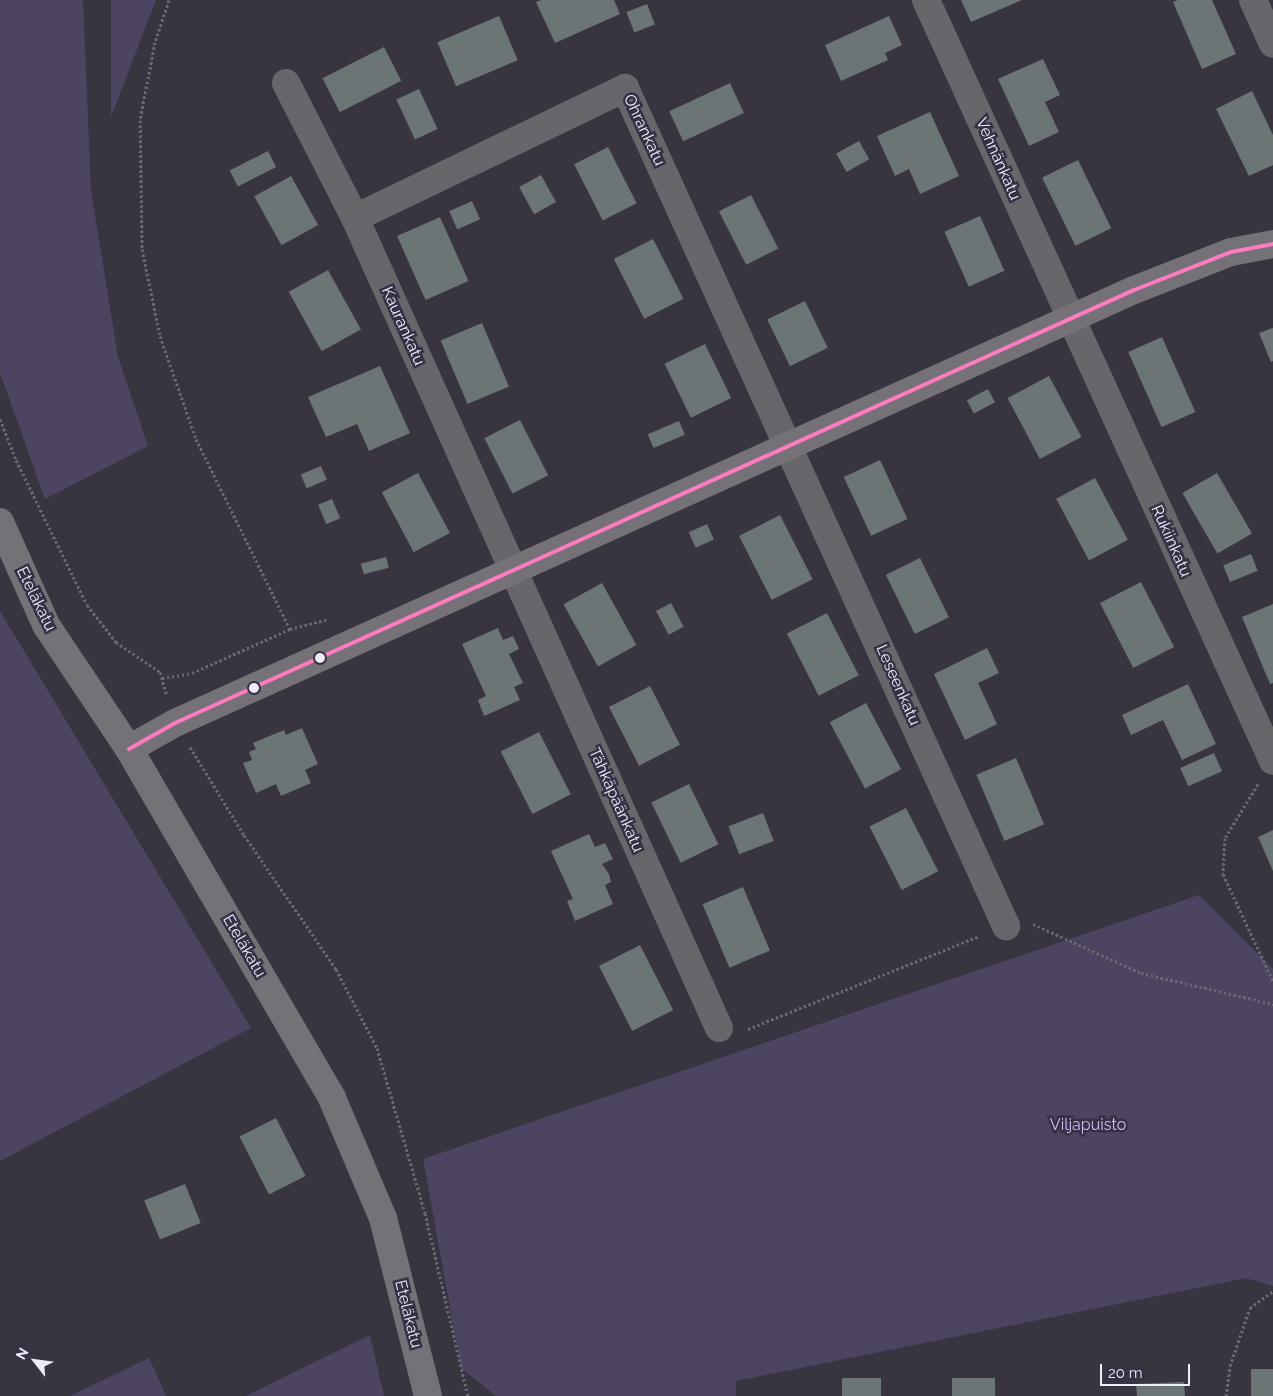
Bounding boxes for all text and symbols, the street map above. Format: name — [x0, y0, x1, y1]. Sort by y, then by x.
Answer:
street label: Ohrankatu — [619, 91, 669, 169]
street label: Vehnänkatu — [971, 115, 1025, 203]
street label: Kaurankatu — [377, 284, 429, 368]
street label: Rukiinkatu — [1147, 502, 1195, 580]
street label: Eteläkatu — [12, 564, 60, 634]
street label: Leseenkatu — [872, 642, 924, 728]
unlabelled marker — [315, 653, 325, 663]
unlabelled marker — [249, 683, 259, 693]
street label: Tähkäpäänkatu — [584, 745, 648, 855]
street label: Eteläkatu — [218, 911, 270, 981]
park label: Viljapuisto — [1050, 1115, 1126, 1135]
street label: Eteläkatu — [390, 1278, 426, 1350]
north arrow — [10, 1336, 60, 1386]
text: N — [12, 1345, 32, 1362]
scale bar — [1103, 1354, 1193, 1386]
text: 20 m — [1108, 1364, 1143, 1382]

